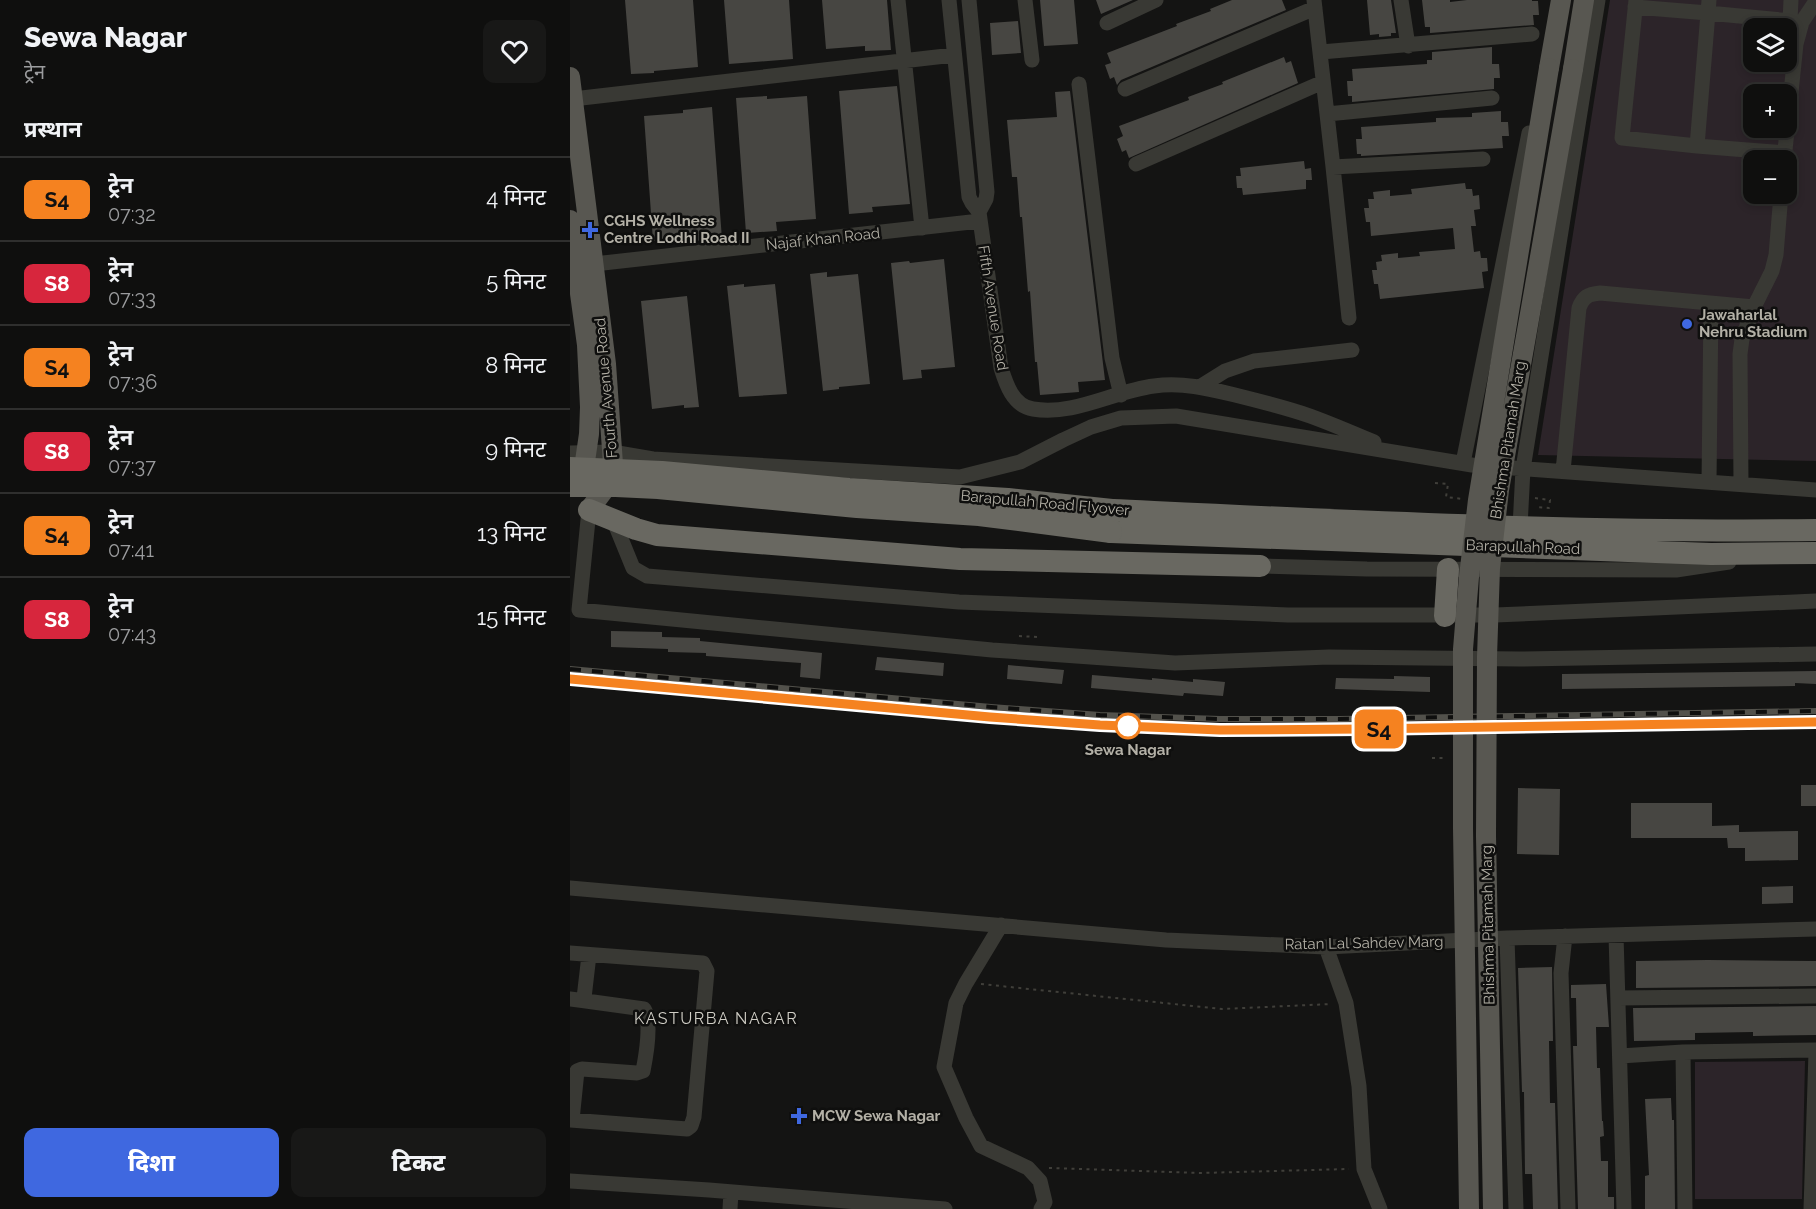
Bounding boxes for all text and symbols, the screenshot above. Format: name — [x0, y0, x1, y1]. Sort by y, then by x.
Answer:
map controls — [1743, 18, 1797, 204]
button: layers — [1743, 18, 1797, 72]
button: heart — [483, 20, 546, 83]
text: Sewa Nagar — [24, 21, 187, 54]
text: ट्रेन — [24, 60, 45, 84]
button: + — [1743, 84, 1797, 138]
text: प्रस्थान — [24, 116, 82, 142]
button: − — [1743, 150, 1797, 204]
text: ट्रेन — [108, 172, 133, 198]
text: 4 मिनट — [486, 184, 546, 210]
text: S4 — [45, 187, 69, 212]
text: 07:32 — [108, 202, 156, 226]
place label: CGHS Wellness Centre Lodhi Road II — [604, 212, 750, 247]
marker: CGHS Wellness Centre Lodhi Road II — [581, 221, 599, 239]
street label: Najaf Khan Road — [765, 224, 881, 254]
street label: Fifth Avenue Road — [974, 244, 1012, 372]
text: ट्रेन — [108, 256, 133, 282]
text: 5 मिनट — [486, 268, 546, 294]
text: S8 — [44, 271, 70, 296]
text: 07:33 — [108, 286, 156, 310]
place label: Jawaharlal Nehru Stadium — [1699, 306, 1807, 341]
street label: Fourth Avenue Road — [591, 317, 621, 459]
marker: Jawaharlal Nehru Stadium — [1680, 317, 1694, 331]
text: ट्रेन — [108, 340, 133, 366]
text: 8 मिनट — [485, 352, 546, 378]
text: S4 — [45, 355, 69, 380]
street label: Bhishma Pitamah Marg — [1487, 360, 1529, 520]
text: 07:36 — [108, 370, 157, 394]
text: ट्रेन — [108, 424, 133, 450]
text: 9 मिनट — [485, 436, 546, 462]
text: S8 — [44, 439, 70, 464]
text: 07:37 — [108, 454, 156, 478]
street label: Barapullah Road Flyover — [960, 487, 1131, 519]
text: ट्रेन — [108, 508, 133, 534]
text: 13 मिनट — [477, 520, 546, 546]
text: S4 — [45, 523, 69, 548]
street label: Barapullah Road — [1465, 536, 1581, 558]
text: 07:41 — [108, 538, 154, 562]
text: ट्रेन — [108, 592, 133, 618]
text: 15 मिनट — [477, 604, 546, 630]
text: S8 — [44, 607, 70, 632]
text: 07:43 — [108, 622, 156, 646]
line badge: S4 — [1352, 710, 1406, 748]
marker: Sewa Nagar — [1115, 713, 1141, 739]
text: S4 — [1367, 717, 1391, 742]
place label: Sewa Nagar — [1085, 741, 1171, 759]
street label: Bhishma Pitamah Marg — [1478, 845, 1498, 1005]
street label: Ratan Lal Sahdev Marg — [1284, 933, 1444, 953]
district label: KASTURBA NAGAR — [634, 1009, 798, 1028]
marker: MCW Sewa Nagar — [790, 1107, 808, 1125]
place label: MCW Sewa Nagar — [812, 1107, 941, 1125]
button: दिशा — [24, 1128, 279, 1197]
button: टिकट — [291, 1128, 546, 1197]

